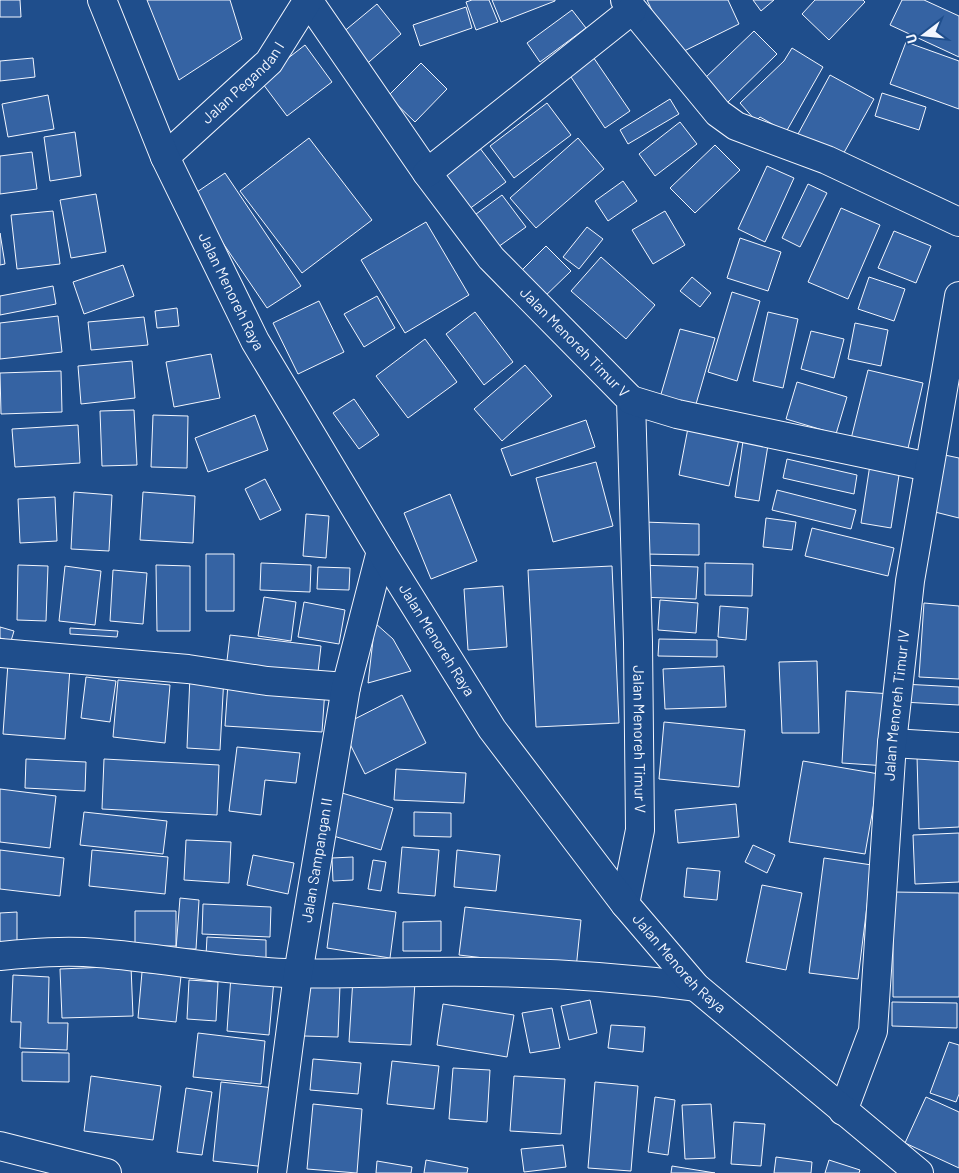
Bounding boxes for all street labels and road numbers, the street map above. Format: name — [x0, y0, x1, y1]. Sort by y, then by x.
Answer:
street label: Jalan Pegandan I — [197, 38, 287, 127]
street label: Jalan Menoreh Raya — [195, 229, 269, 353]
street label: Jalan Menoreh Timur V — [517, 283, 633, 401]
street label: Jalan Menoreh Raya — [396, 580, 479, 699]
street label: Jalan Menoreh Timur IV — [880, 629, 913, 781]
street label: Jalan Menoreh Timur V — [630, 665, 650, 813]
street label: Jalan Sampangan II — [297, 796, 335, 924]
street label: Jalan Menoreh Raya — [629, 910, 730, 1016]

